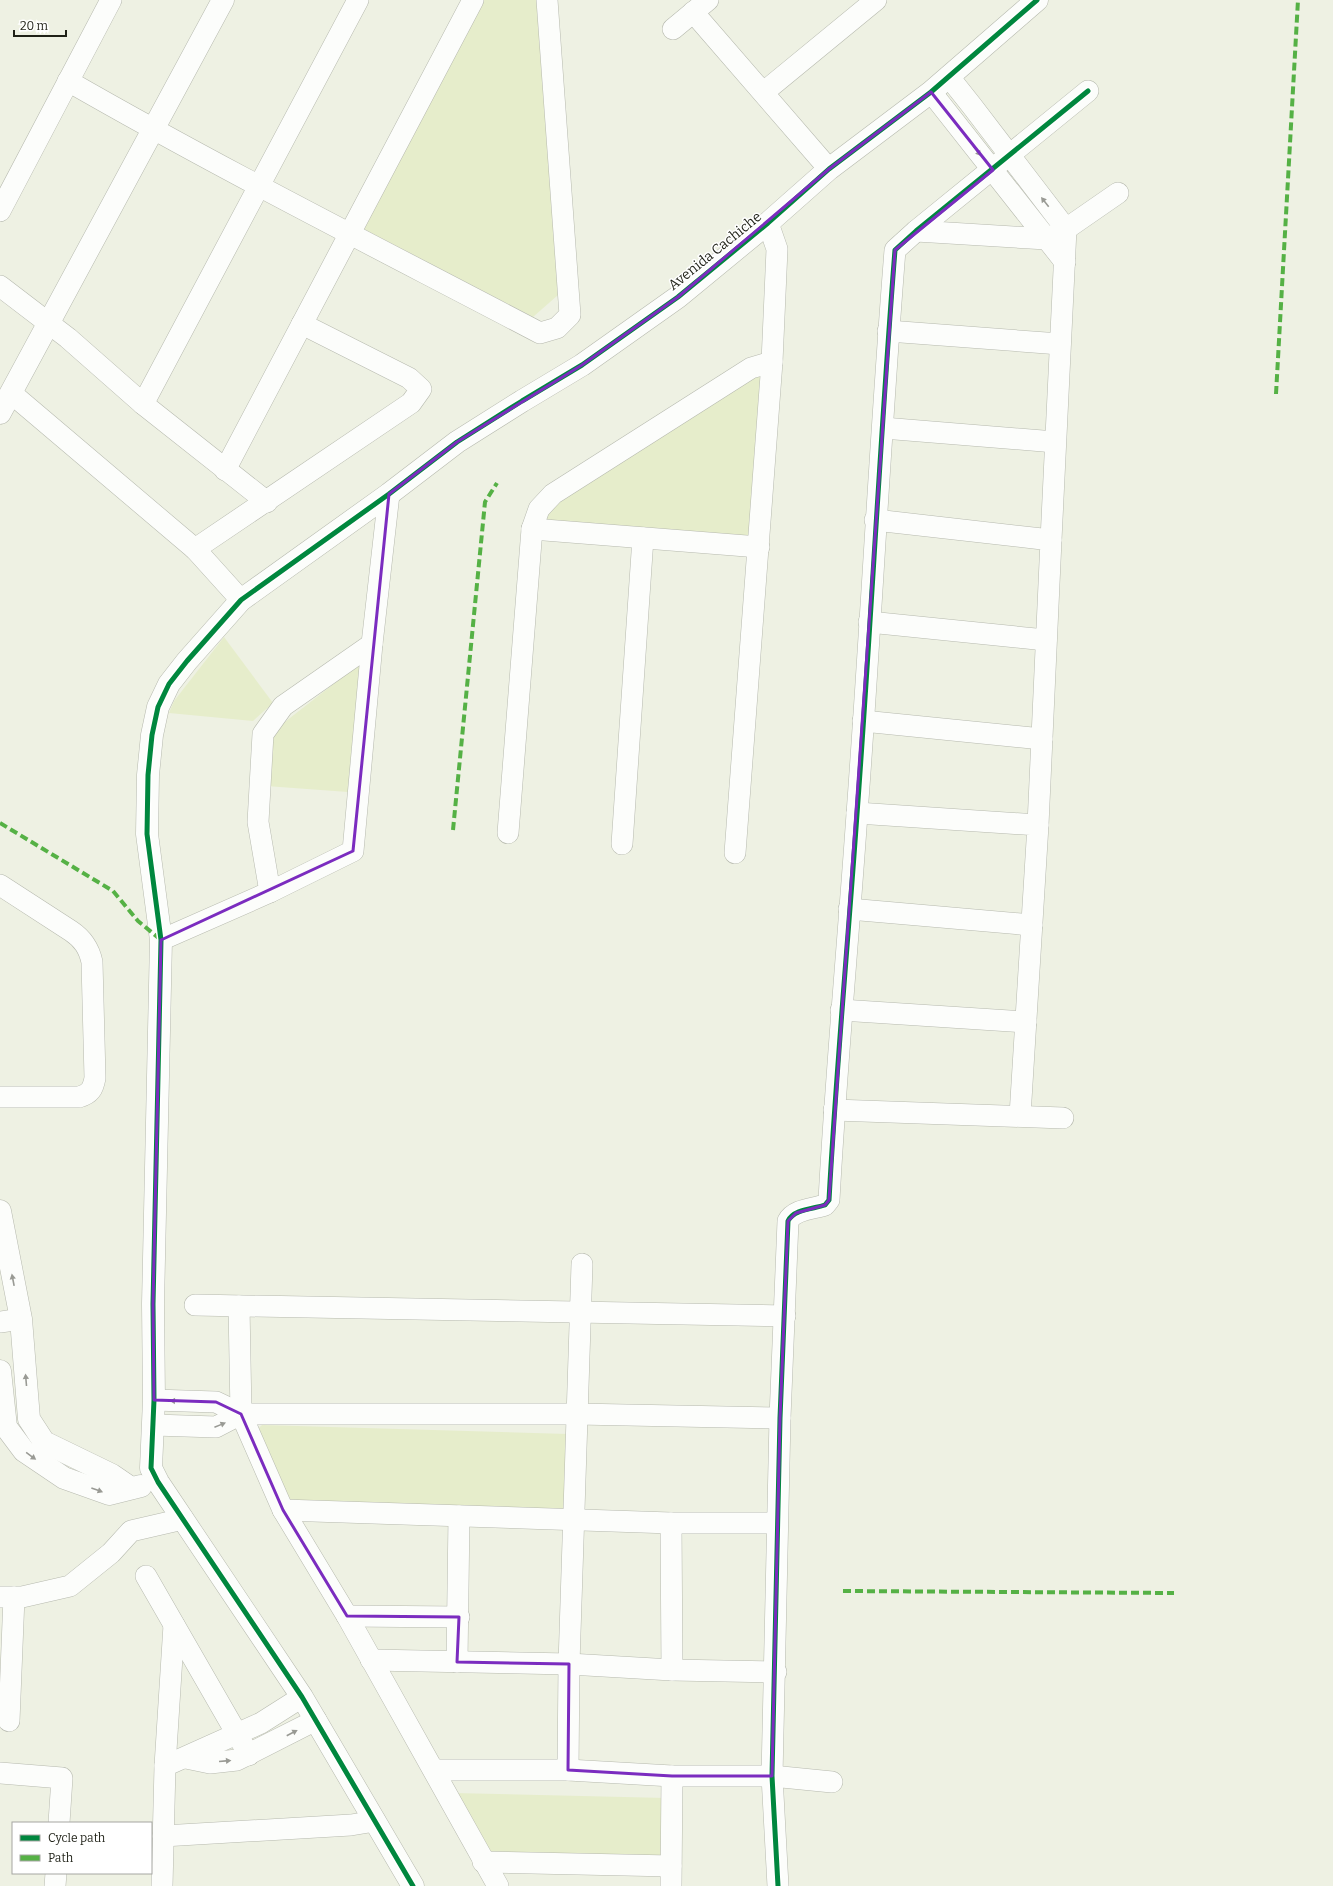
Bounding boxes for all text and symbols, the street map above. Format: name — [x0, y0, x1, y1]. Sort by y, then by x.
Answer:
scale bar — [14, 12, 66, 38]
text: 20 m — [20, 19, 49, 33]
one-way arrow — [973, 145, 982, 156]
one-way arrow — [1041, 196, 1050, 207]
street label: Avenida Cachiche — [665, 208, 765, 294]
one-way arrow — [9, 1274, 15, 1287]
one-way arrow — [22, 1374, 29, 1387]
one-way arrow — [169, 1398, 182, 1404]
one-way arrow — [214, 1421, 226, 1427]
one-way arrow — [26, 1452, 37, 1460]
one-way arrow — [91, 1488, 103, 1494]
one-way arrow — [287, 1730, 298, 1736]
one-way arrow — [219, 1758, 231, 1765]
legend — [12, 1822, 152, 1874]
text: Cycle path — [48, 1831, 106, 1845]
text: Path — [48, 1851, 74, 1865]

